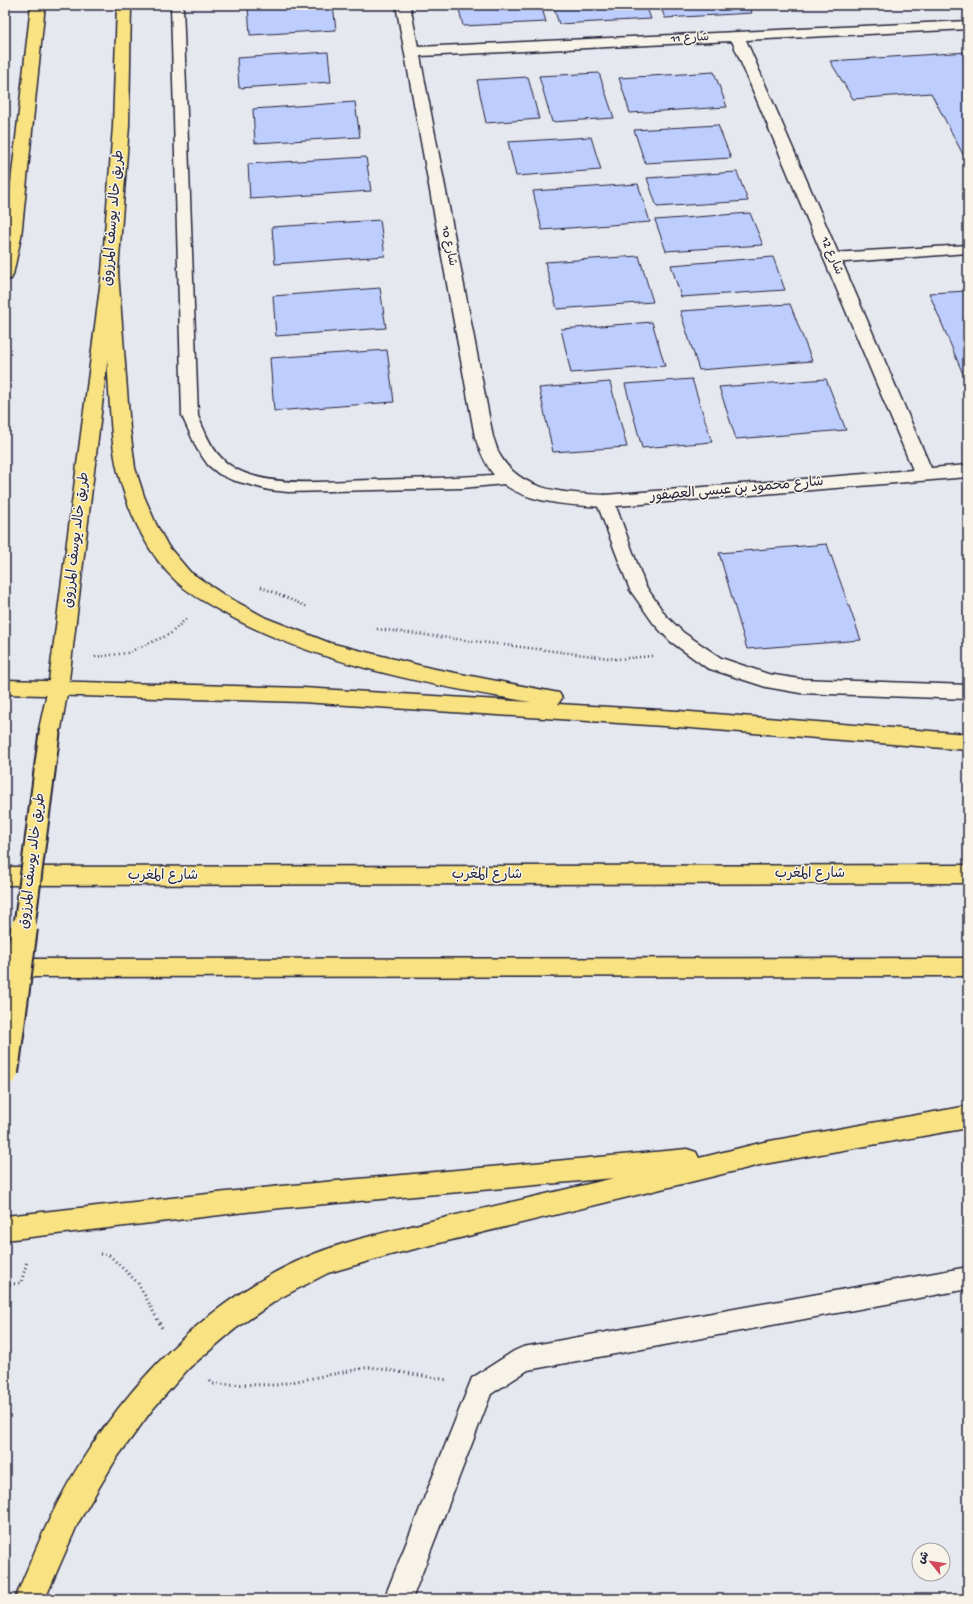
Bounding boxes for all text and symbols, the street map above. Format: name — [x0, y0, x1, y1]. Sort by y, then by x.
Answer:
street label: شارع 11 — [669, 31, 710, 47]
street label: طريق خالد يوسف المرزوق — [100, 149, 128, 287]
street label: شارع 10 — [437, 224, 459, 267]
street label: شارع 12 — [816, 234, 845, 277]
street label: طريق خالد يوسف المرزوق — [60, 471, 94, 609]
street label: شارع محمود بن عيسى العصفور — [649, 474, 824, 506]
street label: طريق خالد يوسف المرزوق — [16, 792, 50, 930]
street label: شارع المغرب — [775, 866, 845, 883]
street label: شارع المغرب — [452, 867, 522, 884]
street label: شارع المغرب — [128, 868, 198, 885]
north arrow — [911, 1542, 951, 1582]
text: ش — [916, 1550, 932, 1566]

